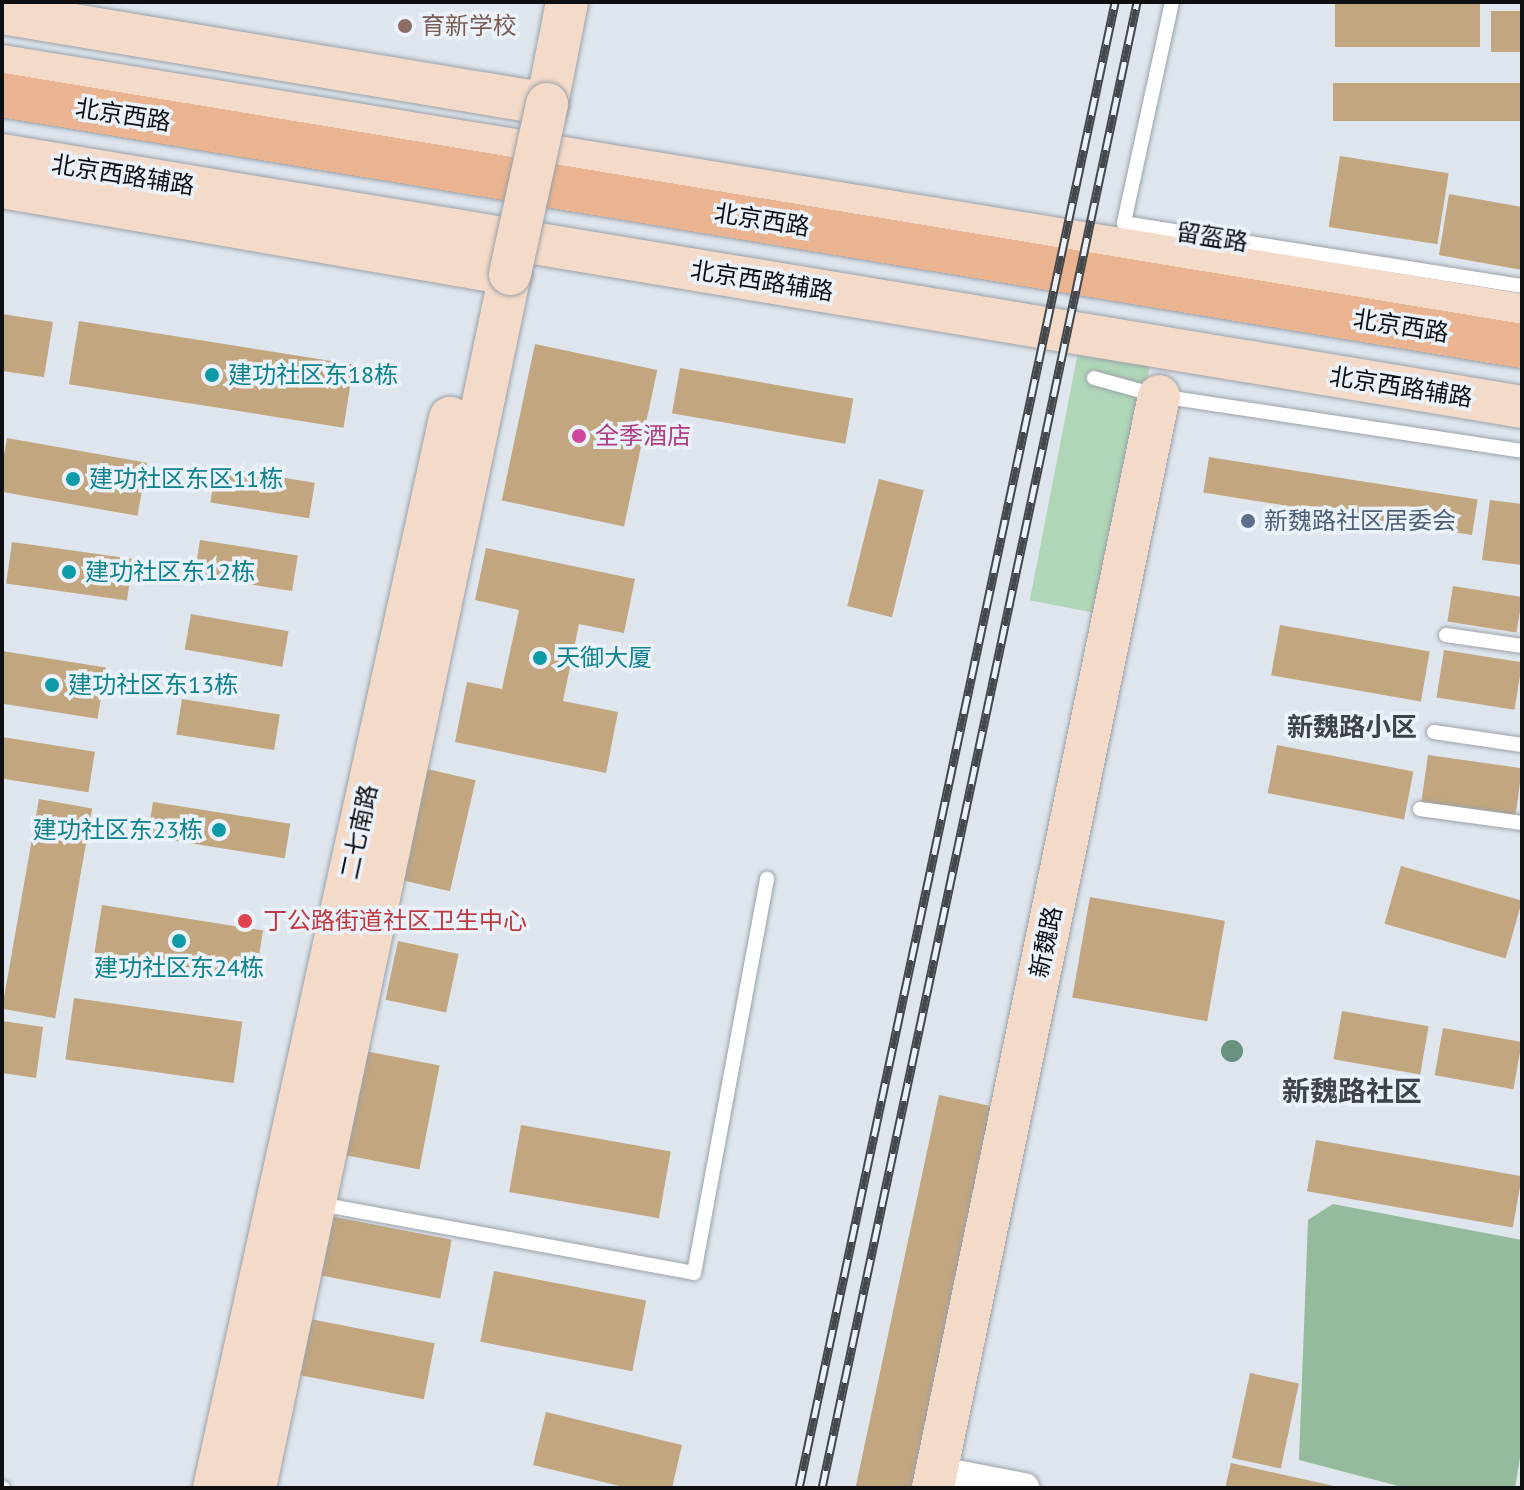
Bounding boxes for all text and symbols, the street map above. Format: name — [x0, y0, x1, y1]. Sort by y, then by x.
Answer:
place label: 育新学校 — [421, 12, 517, 40]
marker: 育新学校 — [396, 17, 414, 35]
street label: 北京西路 — [73, 93, 173, 137]
street label: 北京西路辅路 — [50, 150, 196, 200]
street label: 北京西路 — [712, 198, 812, 242]
street label: 留盔路 — [1174, 217, 1250, 257]
street label: 北京西路辅路 — [689, 256, 835, 306]
street label: 北京西路 — [1351, 304, 1451, 348]
place label: 建功社区东18栋 — [228, 361, 398, 389]
street label: 北京西路辅路 — [1328, 362, 1474, 412]
marker: 建功社区东18栋 — [203, 366, 221, 384]
place label: 全季酒店 — [595, 422, 691, 450]
marker: 全季酒店 — [570, 427, 588, 445]
place label: 建功社区东区11栋 — [89, 465, 283, 493]
marker: 建功社区东区11栋 — [64, 470, 82, 488]
place label: 新魏路社区居委会 — [1264, 507, 1456, 535]
marker: 新魏路社区居委会 — [1239, 512, 1257, 530]
place label: 建功社区东12栋 — [85, 558, 255, 586]
marker: 建功社区东12栋 — [60, 563, 78, 581]
place label: 天御大厦 — [556, 644, 652, 672]
marker: 天御大厦 — [531, 649, 549, 667]
place label: 建功社区东13栋 — [68, 671, 238, 699]
marker: 建功社区东13栋 — [43, 676, 61, 694]
district label: 新魏路小区 — [1287, 711, 1417, 743]
street label: 二七南路 — [335, 782, 383, 882]
place label: 建功社区东23栋 — [33, 816, 203, 844]
marker: 建功社区东23栋 — [210, 821, 228, 839]
street label: 新魏路 — [1024, 904, 1068, 980]
place label: 丁公路街道社区卫生中心 — [263, 907, 527, 935]
marker: 丁公路街道社区卫生中心 — [234, 910, 256, 932]
marker: 建功社区东24栋 — [170, 932, 188, 950]
place label: 建功社区东24栋 — [94, 954, 264, 982]
district label: 新魏路社区 — [1282, 1074, 1422, 1108]

